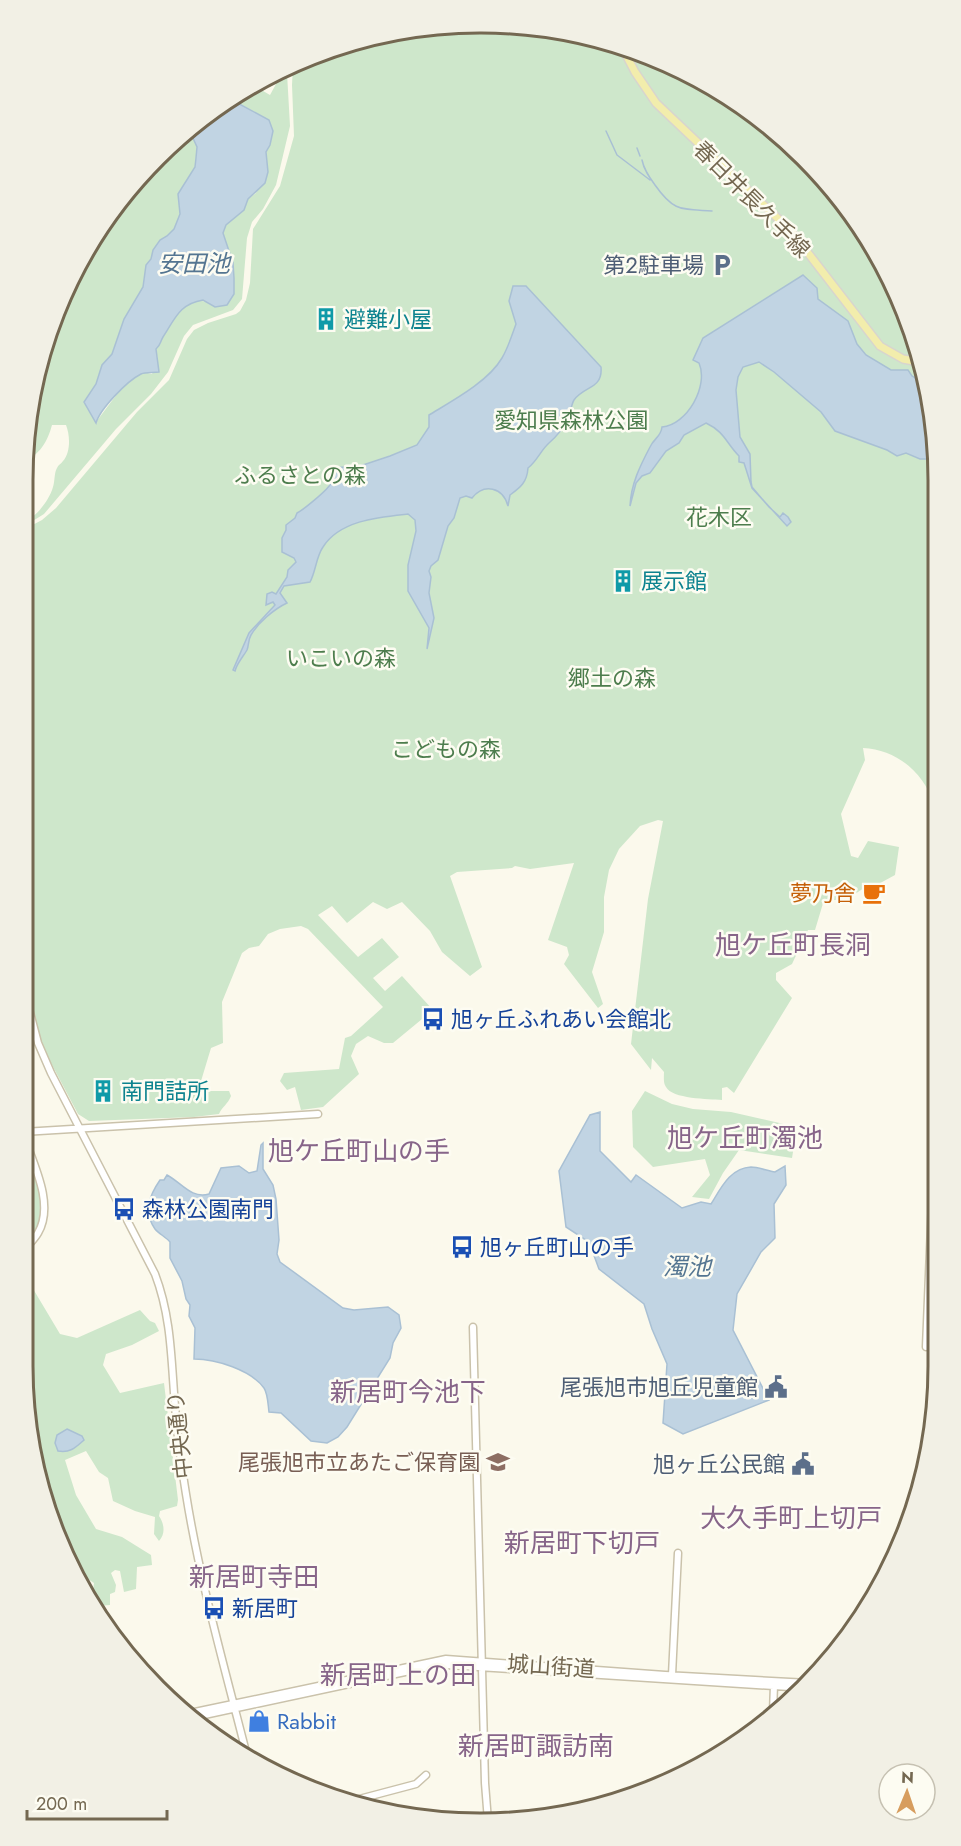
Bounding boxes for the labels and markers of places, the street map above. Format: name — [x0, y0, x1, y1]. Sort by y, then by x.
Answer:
place label: 第２駐車場 — [603, 249, 704, 281]
parking icon: 第２駐車場 — [709, 252, 735, 278]
place label: 避難小屋 — [344, 303, 432, 335]
building icon: 避難小屋 — [313, 306, 339, 332]
place label: 展示館 — [641, 565, 707, 597]
building icon: 展示館 — [610, 568, 636, 594]
place label: 夢乃舎 — [790, 877, 856, 909]
cafe icon: 夢乃舎 — [861, 880, 887, 906]
place label: 旭ヶ丘ふれあい会館北 — [451, 1003, 671, 1035]
bus stop icon: 旭ヶ丘ふれあい会館北 — [420, 1006, 446, 1032]
place label: 南門詰所 — [121, 1075, 209, 1107]
building icon: 南門詰所 — [90, 1078, 116, 1104]
place label: 森林公園南門 — [142, 1193, 274, 1225]
bus stop icon: 森林公園南門 — [111, 1196, 137, 1222]
place label: 旭ヶ丘町山の手 — [480, 1231, 634, 1263]
bus stop icon: 旭ヶ丘町山の手 — [449, 1234, 475, 1260]
place label: 尾張旭市旭丘児童館 — [560, 1371, 758, 1403]
public building icon: 尾張旭市旭丘児童館 — [763, 1374, 789, 1400]
place label: 尾張旭市立あたご保育園 — [238, 1446, 480, 1478]
place label: 旭ヶ丘公民館 — [653, 1448, 785, 1480]
school or university icon: 尾張旭市立あたご保育園 — [485, 1449, 511, 1475]
public building icon: 旭ヶ丘公民館 — [790, 1451, 816, 1477]
place label: 新居町 — [232, 1592, 298, 1624]
bus stop icon: 新居町 — [201, 1595, 227, 1621]
place label: Rabbit — [277, 1705, 337, 1737]
shop icon: Rabbit — [246, 1708, 272, 1734]

